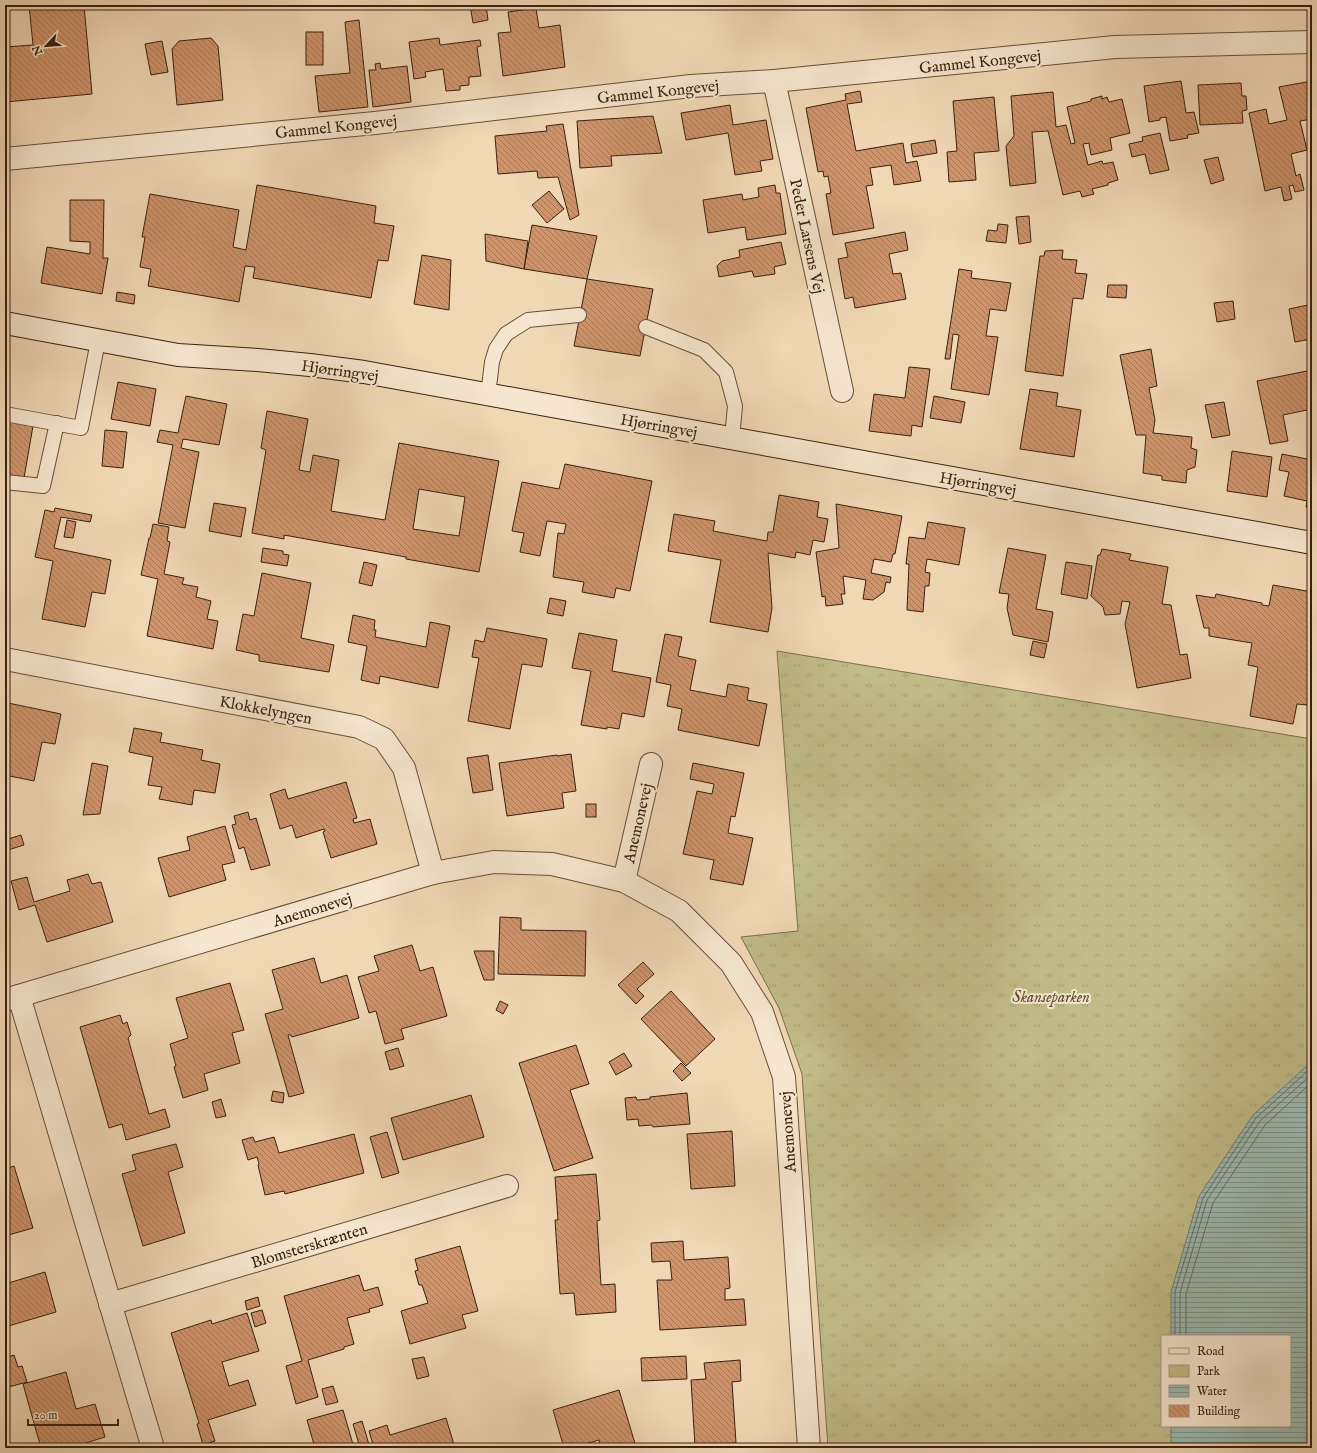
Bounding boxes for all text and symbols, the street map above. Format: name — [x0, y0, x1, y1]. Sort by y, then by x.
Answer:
north arrow — [26, 26, 66, 66]
text: N — [29, 42, 47, 58]
street label: Gammel Kongevej — [918, 47, 1042, 79]
street label: Gammel Kongevej — [596, 77, 720, 109]
street label: Gammel Kongevej — [274, 112, 398, 144]
street label: Peder Larsens Vej — [784, 177, 828, 296]
street label: Hjørringvej — [300, 357, 380, 387]
street label: Hjørringvej — [619, 410, 699, 444]
street label: Hjørringvej — [938, 468, 1018, 502]
street label: Klokkelyngen — [218, 692, 314, 730]
street label: Anemonevej — [620, 781, 658, 866]
street label: Anemonevej — [270, 889, 355, 933]
park label: Skanseparken — [1012, 988, 1090, 1008]
street label: Anemonevej — [776, 1090, 802, 1174]
street label: Blomsterskrænten — [249, 1220, 371, 1274]
legend — [1161, 1335, 1291, 1427]
text: Road — [1197, 1344, 1225, 1359]
text: Park — [1197, 1364, 1220, 1379]
text: Water — [1197, 1384, 1228, 1399]
scale bar — [28, 1401, 118, 1427]
text: Building — [1197, 1404, 1241, 1419]
text: 20 m — [34, 1408, 57, 1423]

